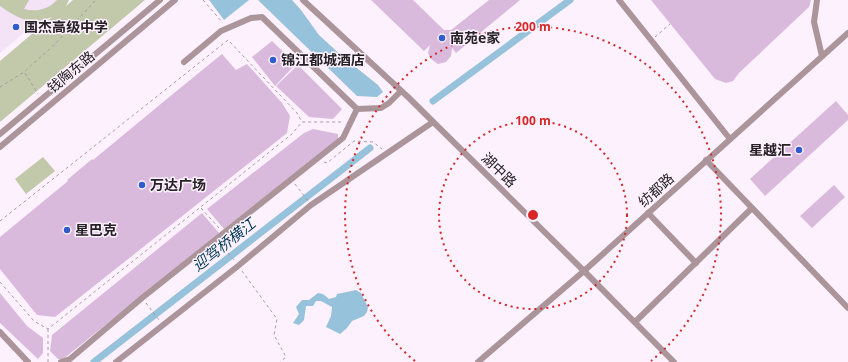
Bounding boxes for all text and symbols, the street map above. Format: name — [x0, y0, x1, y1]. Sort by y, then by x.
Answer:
place label: 国杰高级中学 — [24, 17, 108, 36]
text: 200 m — [515, 18, 551, 35]
marker: 国杰高级中学 — [11, 22, 21, 32]
place label: 南苑e家 — [450, 28, 500, 47]
marker: 南苑e家 — [437, 33, 447, 43]
street label: 钱陶东路 — [43, 46, 98, 97]
place label: 锦江都城酒店 — [281, 50, 365, 69]
marker: 锦江都城酒店 — [268, 55, 278, 65]
text: 100 m — [515, 112, 551, 129]
place label: 星越汇 — [749, 140, 791, 159]
marker: 星越汇 — [794, 145, 804, 155]
street label: 湖中路 — [478, 148, 521, 191]
street label: 纺都路 — [634, 169, 678, 211]
place label: 万达广场 — [150, 175, 206, 194]
marker: 万达广场 — [137, 180, 147, 190]
centre of rings — [526, 208, 540, 222]
water label: 迎驾桥横江 — [188, 212, 261, 275]
place label: 星巴克 — [75, 220, 117, 239]
marker: 星巴克 — [62, 225, 72, 235]

